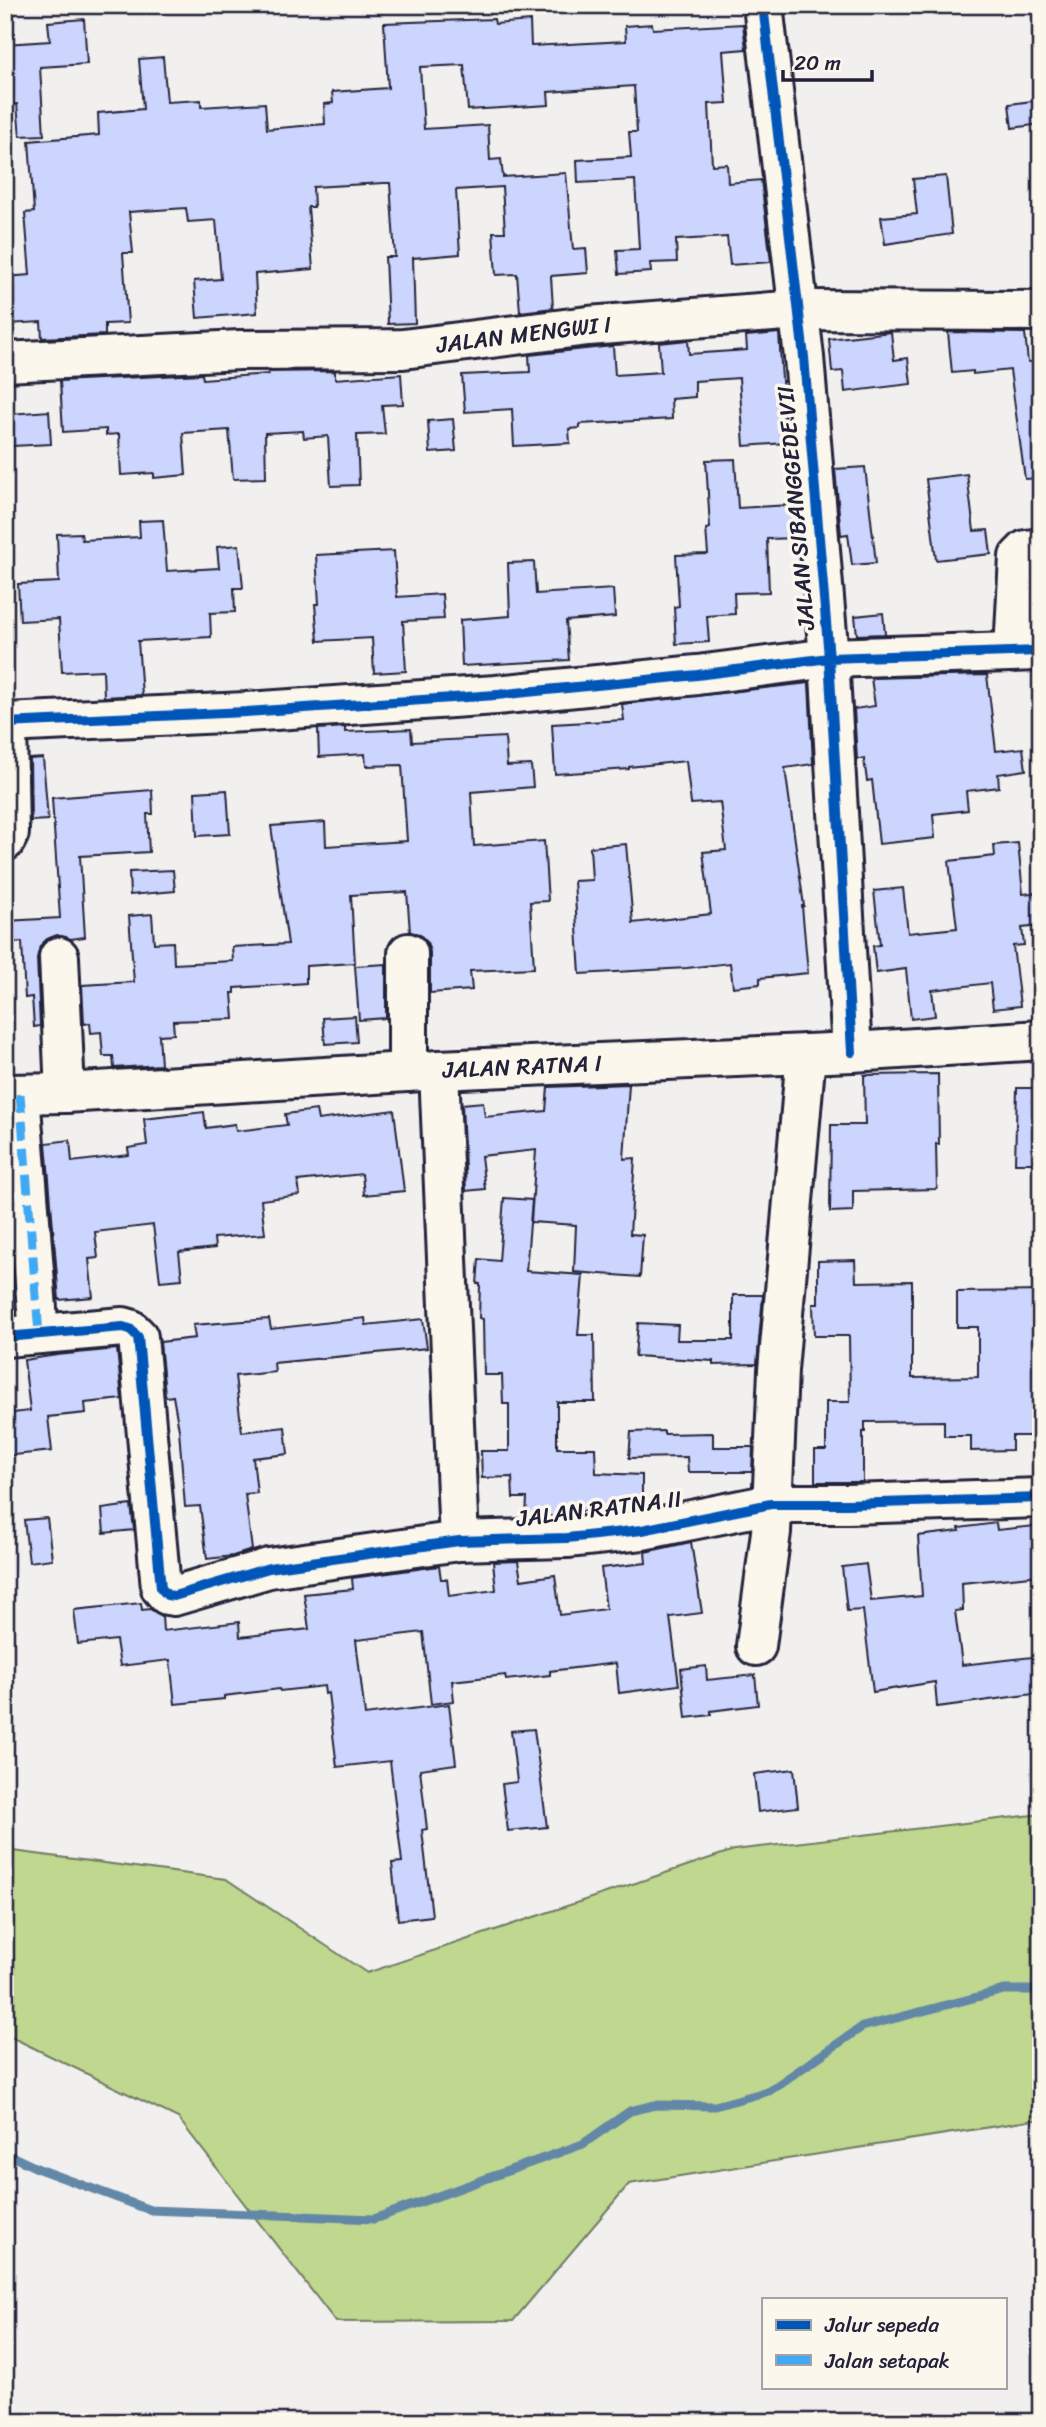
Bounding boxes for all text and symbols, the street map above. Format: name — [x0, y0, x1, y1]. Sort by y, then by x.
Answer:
scale bar — [783, 38, 873, 82]
text: 20 m — [794, 44, 841, 82]
street label: JALAN MENGWI I — [433, 304, 613, 365]
street label: JALAN SIBANGGEDE VII — [765, 384, 827, 633]
street label: JALAN RATNA I — [441, 1042, 603, 1090]
street label: JALAN RATNA II — [513, 1479, 684, 1540]
legend — [762, 2298, 1007, 2388]
text: Jalur sepeda — [824, 2306, 939, 2344]
text: Jalan setapak — [824, 2342, 950, 2380]

